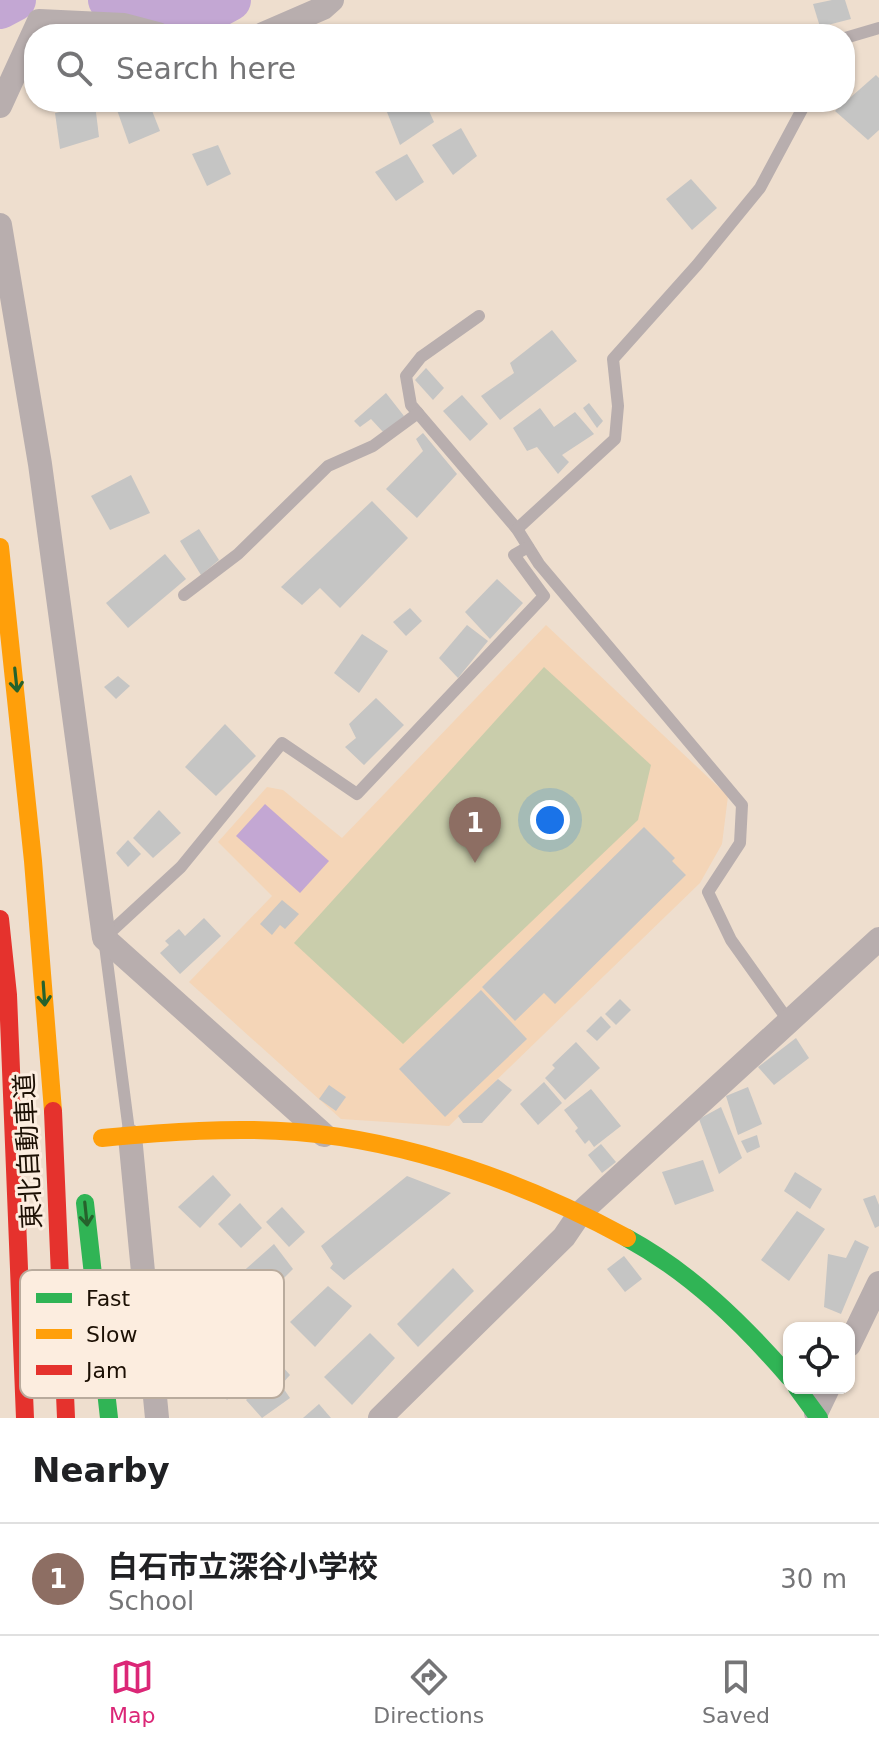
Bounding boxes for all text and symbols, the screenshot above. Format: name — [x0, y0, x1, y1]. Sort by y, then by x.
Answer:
search box — [24, 24, 855, 112]
icon: search — [52, 46, 96, 90]
text: Search here — [116, 51, 296, 86]
one-way arrow — [8, 666, 23, 693]
pin: 1 — [449, 797, 501, 863]
your location — [530, 800, 570, 840]
one-way arrow — [36, 981, 51, 1007]
street label: 東北自動車道 — [9, 1072, 47, 1230]
one-way arrow — [79, 1201, 94, 1227]
legend — [20, 1270, 284, 1398]
text: Fast — [86, 1286, 131, 1311]
text: Slow — [86, 1322, 138, 1347]
map controls — [783, 1322, 855, 1394]
button: locate — [783, 1322, 855, 1394]
text: Jam — [84, 1358, 127, 1383]
text: Nearby — [32, 1450, 170, 1490]
text: 白石市立深谷小学校 — [108, 1549, 378, 1584]
text: 1 — [49, 1564, 67, 1594]
text: 30 m — [780, 1564, 847, 1594]
text: School — [108, 1586, 194, 1616]
tab: Map — [109, 1655, 155, 1728]
tab: Directions — [373, 1655, 484, 1728]
tab: Saved — [702, 1655, 770, 1728]

